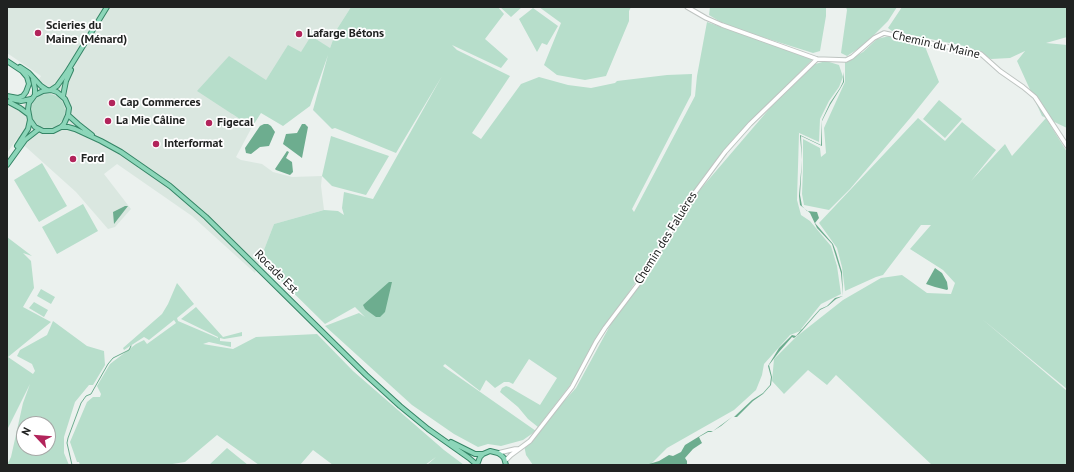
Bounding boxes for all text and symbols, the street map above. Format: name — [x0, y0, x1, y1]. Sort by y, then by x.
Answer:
place label: Scieries du Maine (Ménard) — [46, 19, 127, 47]
place label: Lafarge Bétons — [307, 27, 384, 41]
marker: Scieries du Maine (Ménard) — [33, 28, 43, 38]
street label: Chemin du Maine — [891, 28, 981, 62]
marker: Lafarge Bétons — [294, 29, 304, 39]
place label: Cap Commerces — [120, 96, 201, 110]
marker: Cap Commerces — [107, 98, 117, 108]
place label: La Mie Câline — [116, 114, 185, 128]
marker: La Mie Câline — [103, 116, 113, 126]
place label: Figecal — [217, 116, 253, 130]
marker: Figecal — [204, 118, 214, 128]
place label: Interformat — [164, 137, 223, 151]
marker: Interformat — [151, 139, 161, 149]
place label: Ford — [81, 152, 104, 166]
marker: Ford — [68, 154, 78, 164]
street label: Chemin des Faluères — [632, 189, 700, 287]
street label: Rocade Est — [251, 247, 301, 297]
north arrow — [16, 416, 56, 456]
text: N — [18, 425, 34, 438]

